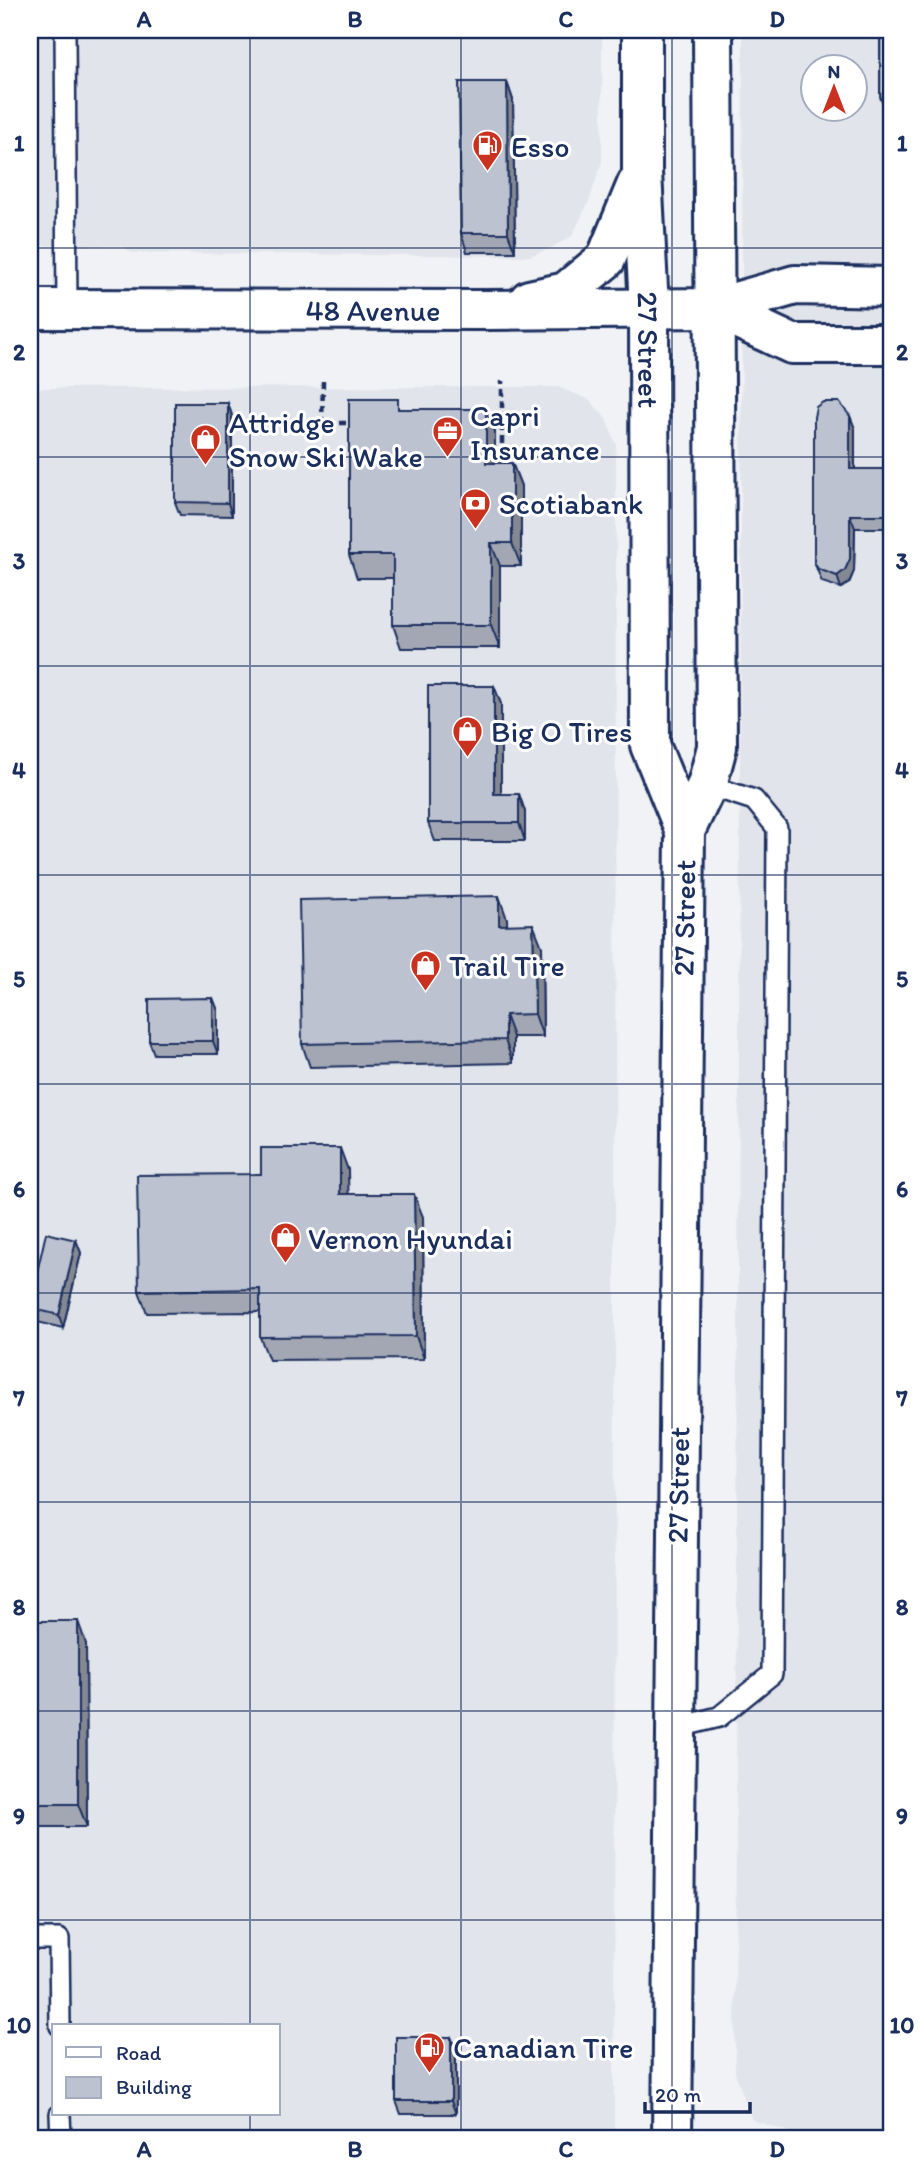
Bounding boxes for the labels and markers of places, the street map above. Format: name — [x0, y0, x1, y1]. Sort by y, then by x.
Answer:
place label: Esso — [511, 128, 570, 165]
fuel station icon: Esso — [471, 129, 505, 173]
place label: Capri Insurance — [470, 397, 600, 468]
place label: Attridge Snow Ski Wake — [229, 404, 423, 475]
office icon: Capri Insurance — [430, 415, 464, 459]
shop icon: Attridge Snow Ski Wake — [189, 422, 223, 466]
place label: Scotiabank — [499, 485, 643, 522]
bank icon: Scotiabank — [459, 486, 493, 530]
place label: Big O Tires — [491, 713, 632, 750]
shop icon: Big O Tires — [451, 714, 485, 758]
place label: Trail Tire — [449, 947, 565, 984]
shop icon: Trail Tire — [409, 948, 443, 992]
place label: Vernon Hyundai — [308, 1220, 513, 1257]
shop icon: Vernon Hyundai — [268, 1221, 302, 1265]
place label: Canadian Tire — [453, 2029, 634, 2066]
fuel station icon: Canadian Tire — [413, 2030, 447, 2074]

